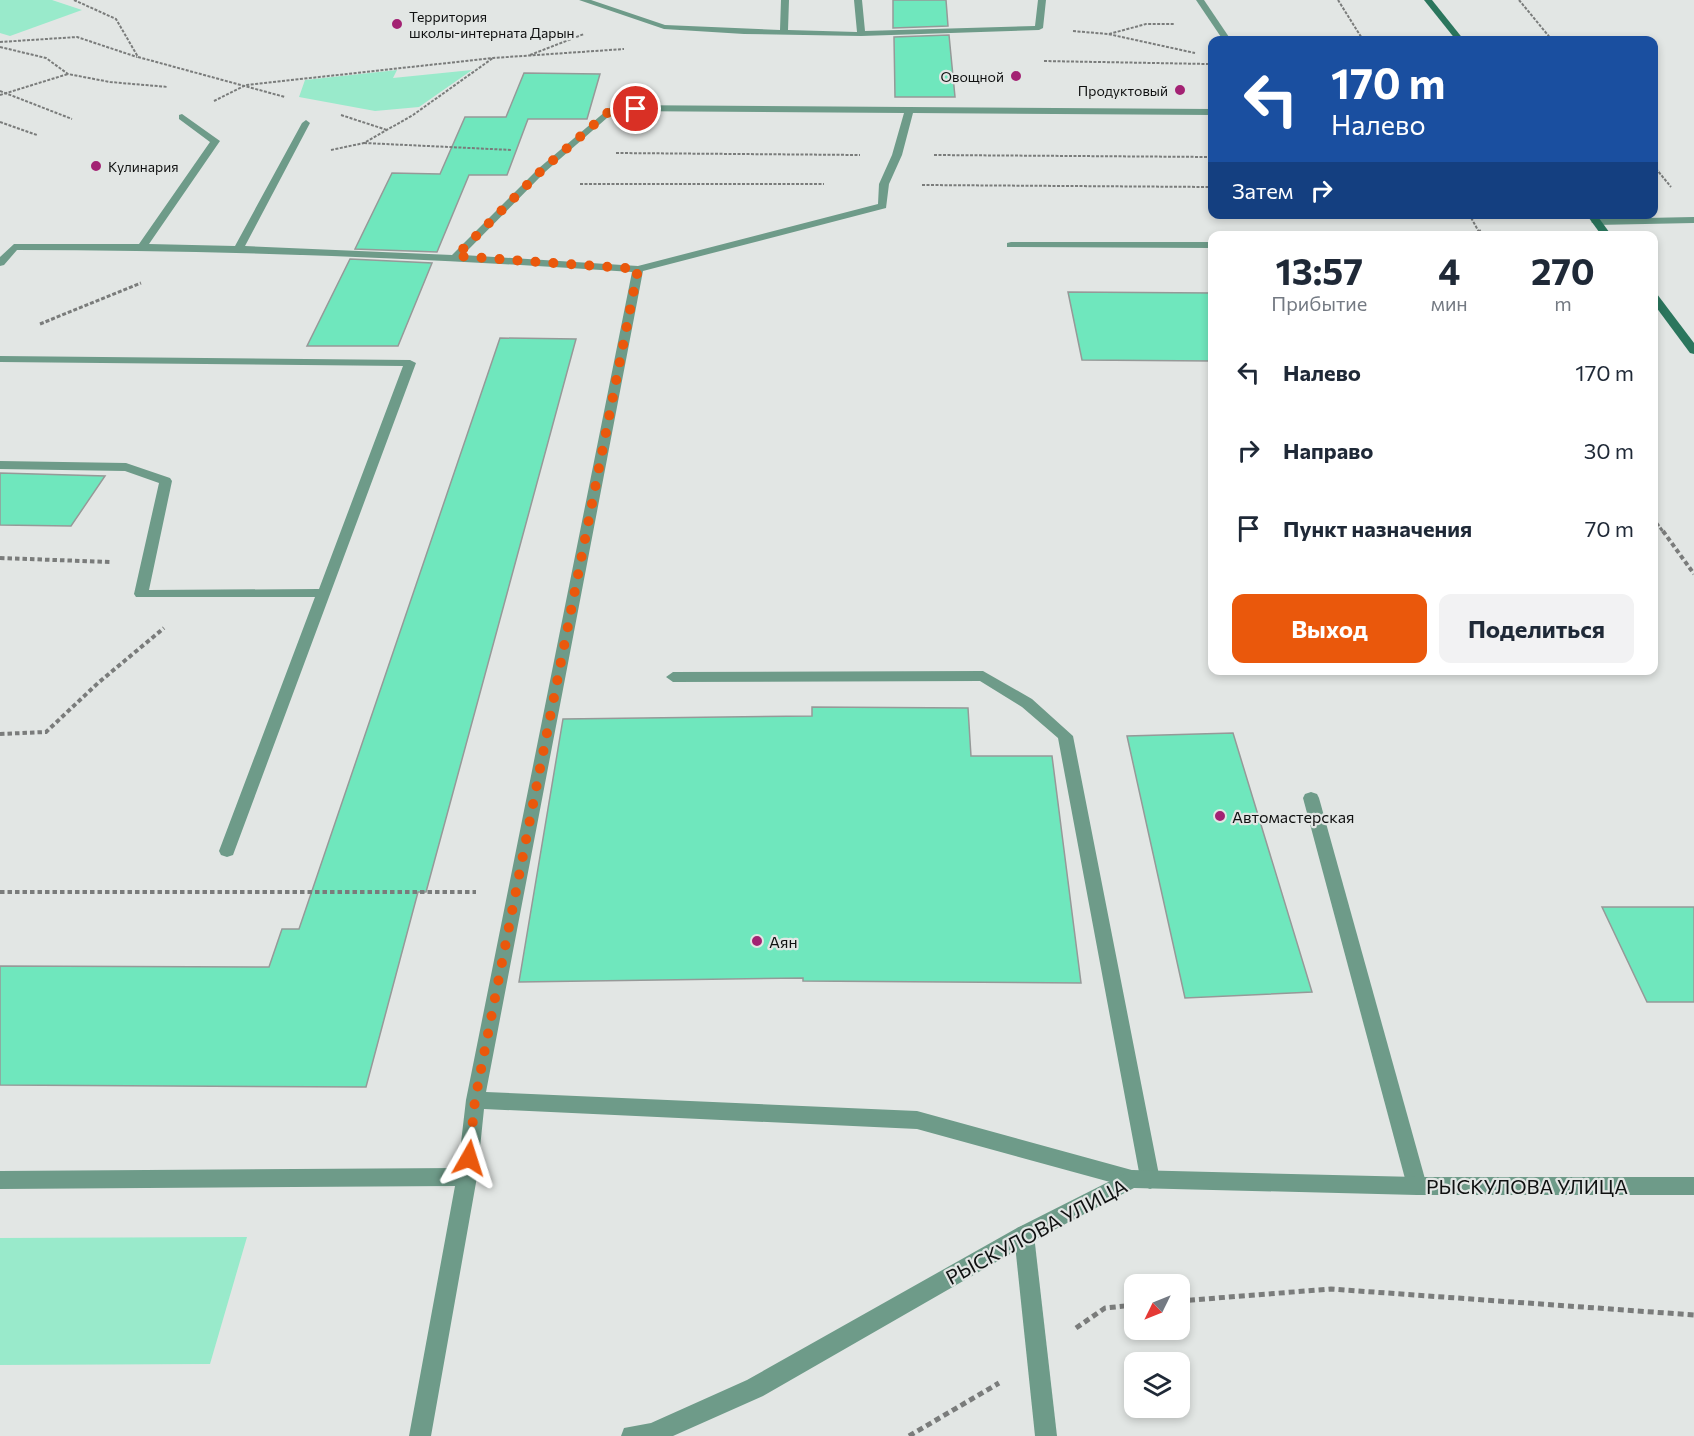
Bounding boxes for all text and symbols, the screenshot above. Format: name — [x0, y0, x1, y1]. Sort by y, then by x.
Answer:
place label: Территория школы-интерната Дарын — [409, 8, 575, 41]
marker: Территория школы-интерната Дарын — [390, 17, 404, 31]
text: 170 m — [1331, 56, 1445, 108]
icon: left — [1232, 60, 1310, 138]
place label: Овощной — [941, 68, 1004, 85]
marker: Овощной — [1009, 69, 1023, 83]
place label: Продуктовый — [1078, 82, 1168, 99]
pin — [610, 83, 661, 134]
marker: Продуктовый — [1173, 83, 1187, 97]
icon: arrive — [619, 92, 652, 125]
text: Налево — [1331, 108, 1426, 141]
place label: Кулинария — [108, 158, 179, 175]
marker: Кулинария — [89, 159, 103, 173]
icon: right — [1305, 174, 1338, 207]
text: Затем — [1232, 177, 1293, 204]
text: 13:57 — [1276, 248, 1363, 292]
text: 4 — [1438, 248, 1460, 292]
text: 270 — [1531, 248, 1595, 292]
text: Прибытие — [1271, 291, 1367, 315]
text: мин — [1431, 291, 1468, 315]
text: m — [1554, 291, 1572, 315]
icon: left — [1232, 356, 1265, 389]
text: Налево — [1283, 359, 1361, 386]
text: 170 m — [1575, 359, 1634, 386]
icon: right — [1232, 434, 1265, 467]
text: Направо — [1283, 437, 1373, 464]
text: 30 m — [1584, 437, 1634, 464]
icon: arrive — [1232, 512, 1265, 545]
text: Пункт назначения — [1283, 515, 1472, 542]
text: 70 m — [1585, 515, 1634, 542]
button: Выход — [1232, 594, 1427, 663]
button: Поделиться — [1439, 594, 1634, 663]
place label: Автомастерская — [1232, 807, 1354, 826]
marker: Автомастерская — [1213, 809, 1227, 823]
place label: Аян — [769, 932, 798, 951]
marker: Аян — [750, 934, 764, 948]
position arrow — [437, 1126, 501, 1190]
street label: РЫСКУЛОВА УЛИЦА — [941, 1173, 1131, 1289]
street label: РЫСКУЛОВА УЛИЦА — [1426, 1174, 1628, 1198]
north arrow — [1124, 1274, 1190, 1340]
map controls — [1124, 1274, 1190, 1418]
button: layers — [1124, 1352, 1190, 1418]

